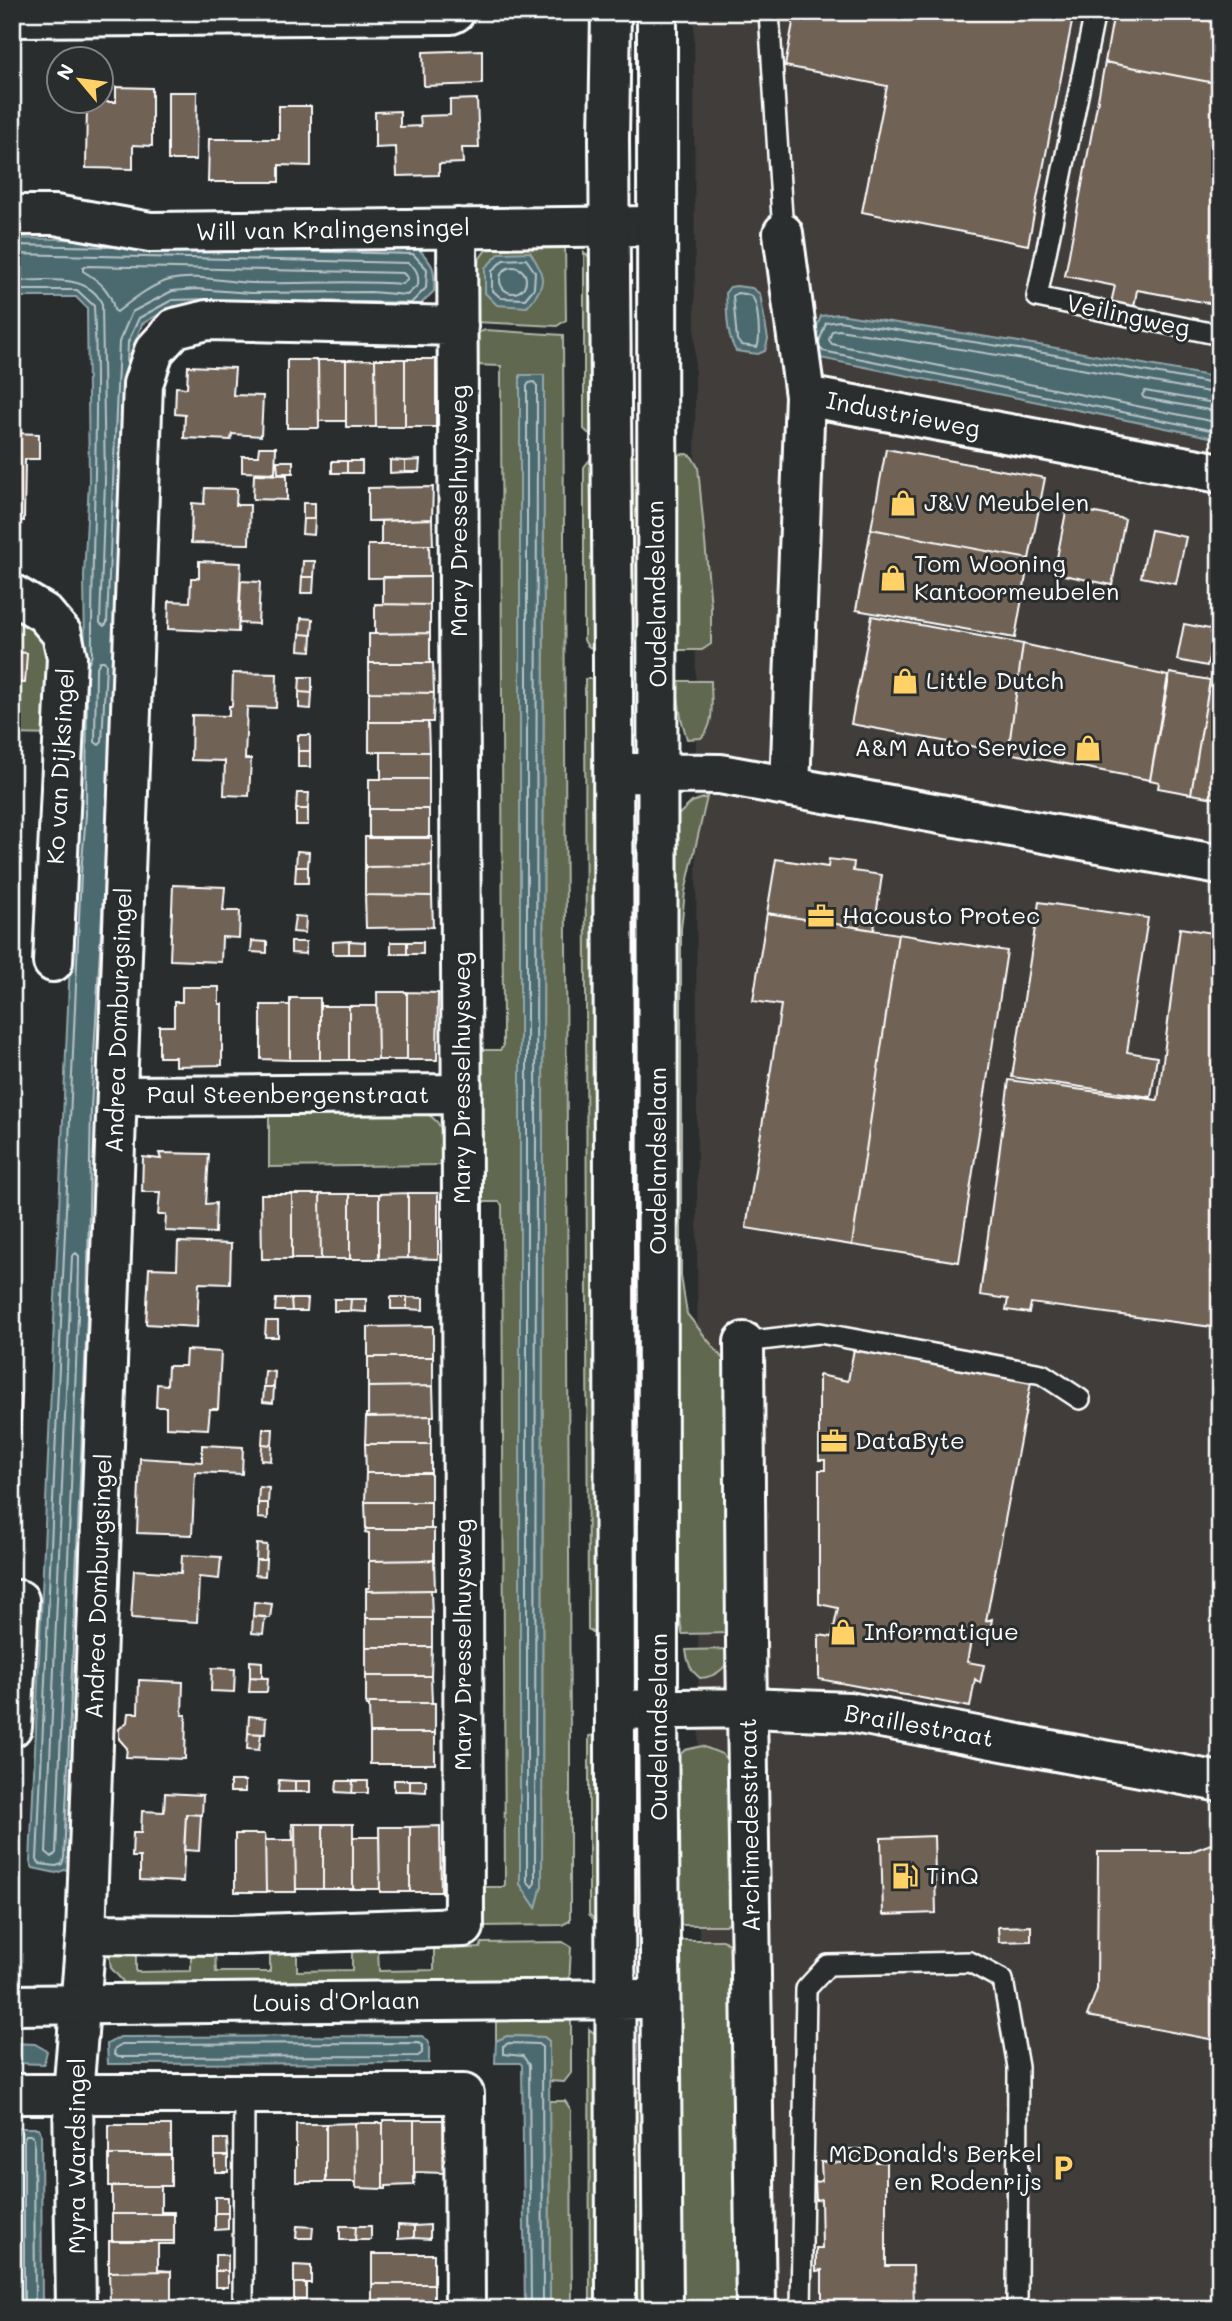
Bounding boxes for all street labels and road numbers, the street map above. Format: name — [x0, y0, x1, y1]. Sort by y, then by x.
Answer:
street label: Will van Kralingensingel — [196, 211, 470, 246]
street label: Veilingweg — [1064, 286, 1193, 343]
street label: Industrieweg — [824, 383, 983, 444]
street label: Mary Dresselhuysweg — [442, 385, 473, 637]
street label: Oudelandselaan — [638, 500, 673, 688]
street label: Ko van Dijksingel — [39, 667, 80, 865]
street label: Andrea Domburgsingel — [97, 886, 138, 1153]
street label: Mary Dresselhuysweg — [445, 952, 476, 1204]
street label: Oudelandselaan — [641, 1067, 672, 1255]
street label: Paul Steenbergenstraat — [147, 1078, 429, 1109]
street label: Andrea Domburgsingel — [77, 1452, 118, 1719]
street label: Mary Dresselhuysweg — [446, 1519, 477, 1771]
street label: Oudelandselaan — [642, 1633, 673, 1821]
street label: Braillestraat — [842, 1696, 996, 1753]
street label: Archimedesstraat — [731, 1718, 766, 1932]
street label: Louis d'Orlaan — [252, 1984, 420, 2017]
street label: Myra Wardsingel — [60, 2058, 91, 2254]

